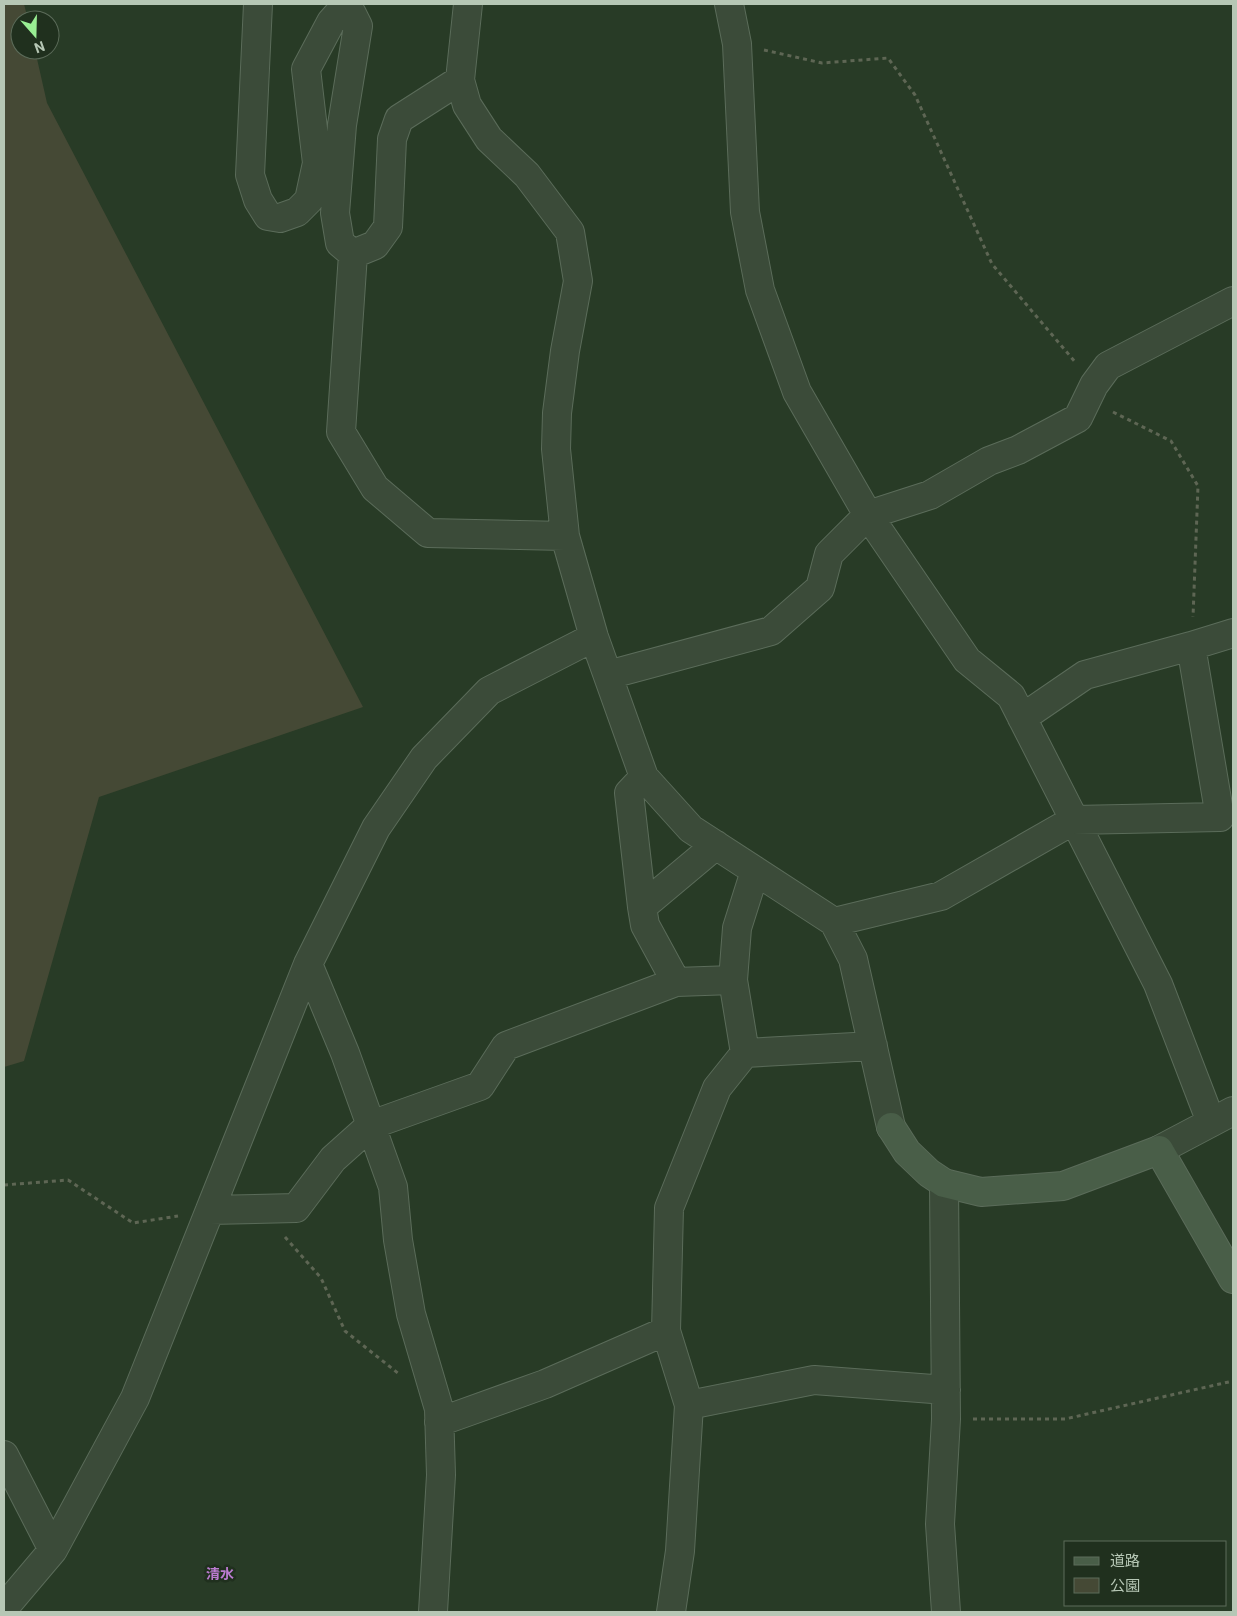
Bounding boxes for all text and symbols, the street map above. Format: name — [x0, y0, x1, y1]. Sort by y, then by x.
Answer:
north arrow — [10, 10, 60, 60]
text: N — [32, 38, 47, 56]
legend — [1064, 1541, 1227, 1606]
text: 道路 — [1110, 1552, 1140, 1570]
district label: 清水 — [206, 1566, 234, 1582]
text: 公園 — [1110, 1577, 1140, 1595]

